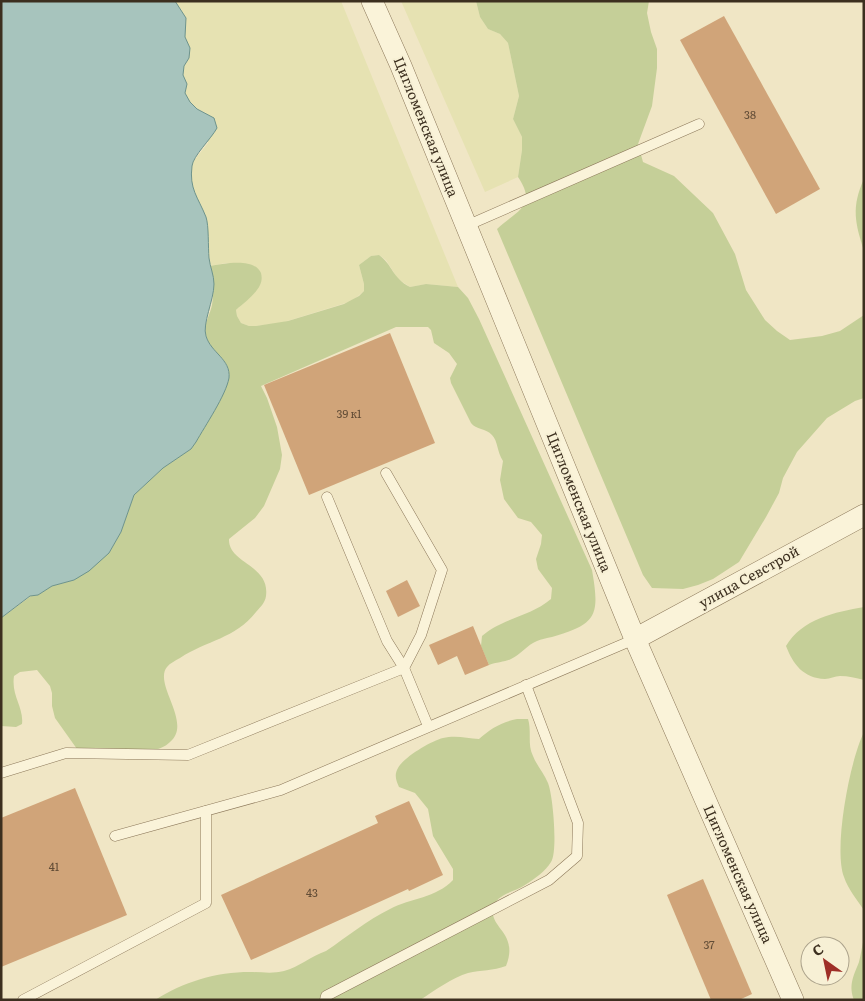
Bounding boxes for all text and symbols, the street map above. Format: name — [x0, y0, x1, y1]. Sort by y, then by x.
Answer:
street label: Цигломенская улица — [390, 54, 464, 200]
house number: 38 — [744, 106, 756, 122]
house number: 39 к1 — [337, 405, 362, 421]
street label: Цигломенская улица — [543, 429, 617, 575]
street label: улица Севстрой — [695, 540, 802, 612]
street label: Цигломенская улица — [699, 801, 779, 946]
house number: 41 — [49, 858, 60, 874]
house number: 43 — [306, 884, 318, 900]
house number: 37 — [703, 936, 715, 952]
north arrow — [800, 936, 850, 986]
text: С — [808, 938, 827, 960]

